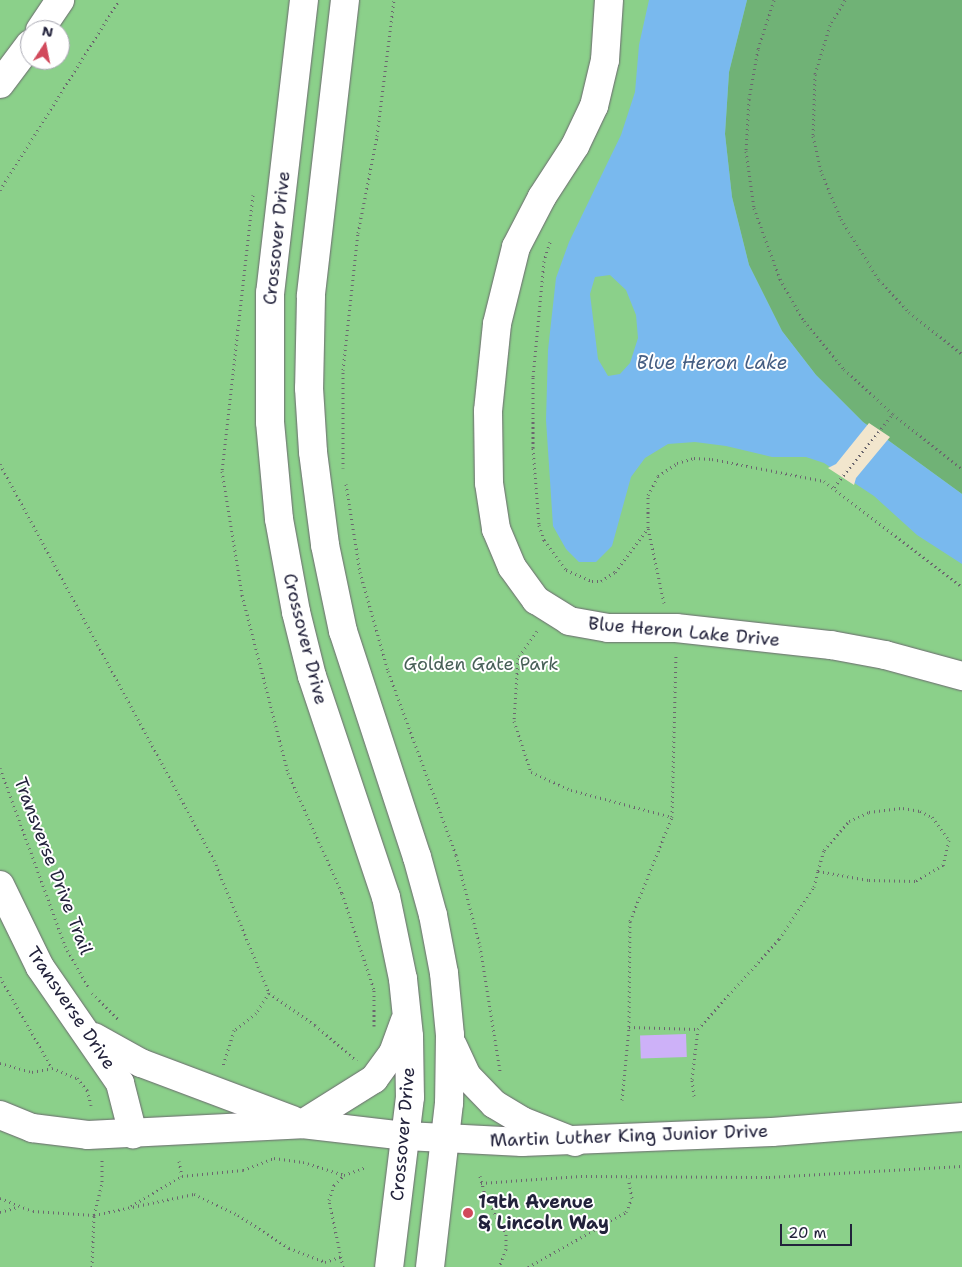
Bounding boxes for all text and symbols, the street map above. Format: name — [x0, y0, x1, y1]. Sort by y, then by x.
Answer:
north arrow — [20, 20, 70, 70]
text: N — [41, 21, 55, 41]
street label: Crossover Drive — [259, 170, 295, 306]
water label: Blue Heron Lake — [636, 352, 788, 374]
street label: Crossover Drive — [278, 571, 332, 707]
street label: Blue Heron Lake Drive — [587, 613, 781, 651]
park label: Golden Gate Park — [404, 653, 558, 675]
street label: Transverse Drive Trail — [9, 774, 97, 958]
street label: Transverse Drive — [22, 942, 120, 1074]
street label: Crossover Drive — [386, 1066, 420, 1202]
street label: Martin Luther King Junior Drive — [489, 1120, 769, 1152]
place label: 19th Avenue & Lincoln Way — [478, 1192, 609, 1234]
marker: 19th Avenue & Lincoln Way — [462, 1207, 474, 1219]
scale bar — [782, 1214, 854, 1246]
text: 20 m — [788, 1223, 827, 1243]

